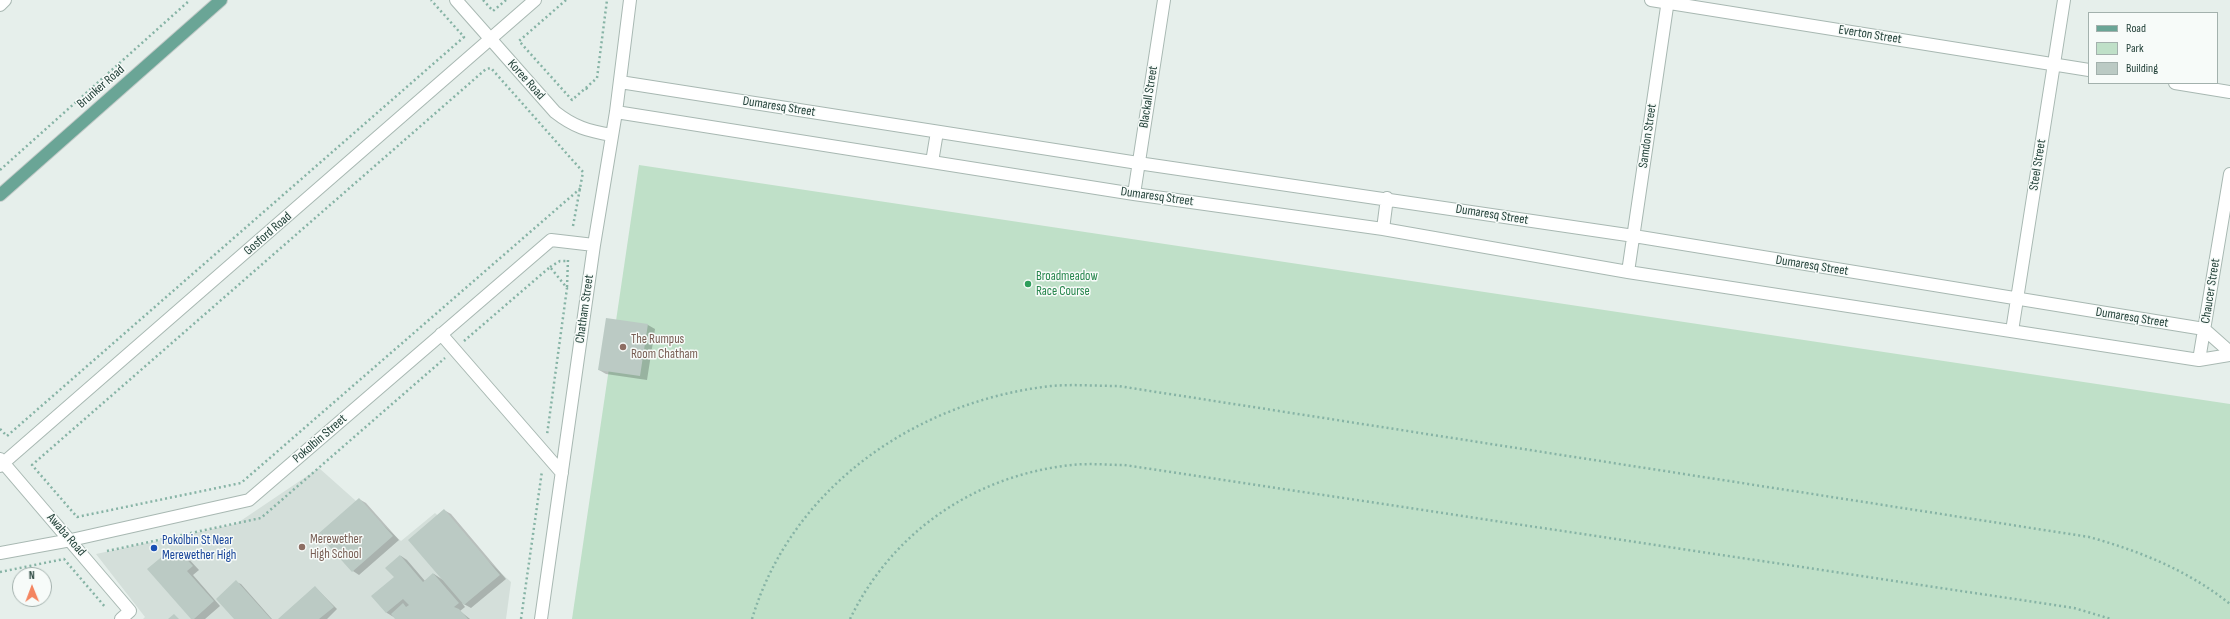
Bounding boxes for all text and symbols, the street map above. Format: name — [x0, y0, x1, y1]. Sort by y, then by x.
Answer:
legend — [2088, 12, 2218, 84]
text: Road — [2126, 21, 2146, 36]
street label: Everton Street — [1837, 22, 1903, 48]
text: Park — [2126, 41, 2144, 56]
street label: Koree Road — [504, 57, 548, 103]
text: Building — [2126, 61, 2158, 76]
street label: Brunker Road — [74, 62, 128, 112]
street label: Blackall Street — [1136, 65, 1162, 129]
street label: Dumaresq Street — [741, 94, 817, 120]
street label: Samdon Street — [1636, 103, 1660, 169]
street label: Steel Street — [2026, 138, 2050, 192]
street label: Dumaresq Street — [1120, 184, 1194, 210]
street label: Dumaresq Street — [1454, 202, 1530, 228]
street label: Gosford Road — [241, 209, 295, 259]
street label: Dumaresq Street — [1774, 253, 1850, 279]
street label: Chaucer Street — [2198, 257, 2224, 325]
place label: Broadmeadow Race Course — [1036, 269, 1098, 300]
street label: Chatham Street — [572, 274, 598, 344]
marker: Broadmeadow Race Course — [1023, 279, 1033, 289]
street label: Dumaresq Street — [2094, 305, 2170, 331]
place label: The Rumpus Room Chatham — [631, 332, 698, 363]
marker: The Rumpus Room Chatham — [618, 342, 628, 352]
street label: Pokolbin Street — [290, 411, 350, 467]
street label: Awaba Road — [43, 510, 89, 560]
place label: Merewether High School — [310, 532, 363, 563]
place label: Pokolbin St Near Merewether High — [162, 533, 236, 564]
marker: Merewether High School — [297, 542, 307, 552]
marker: Pokolbin St Near Merewether High — [149, 543, 159, 553]
north arrow — [12, 567, 52, 607]
text: N — [29, 569, 35, 582]

